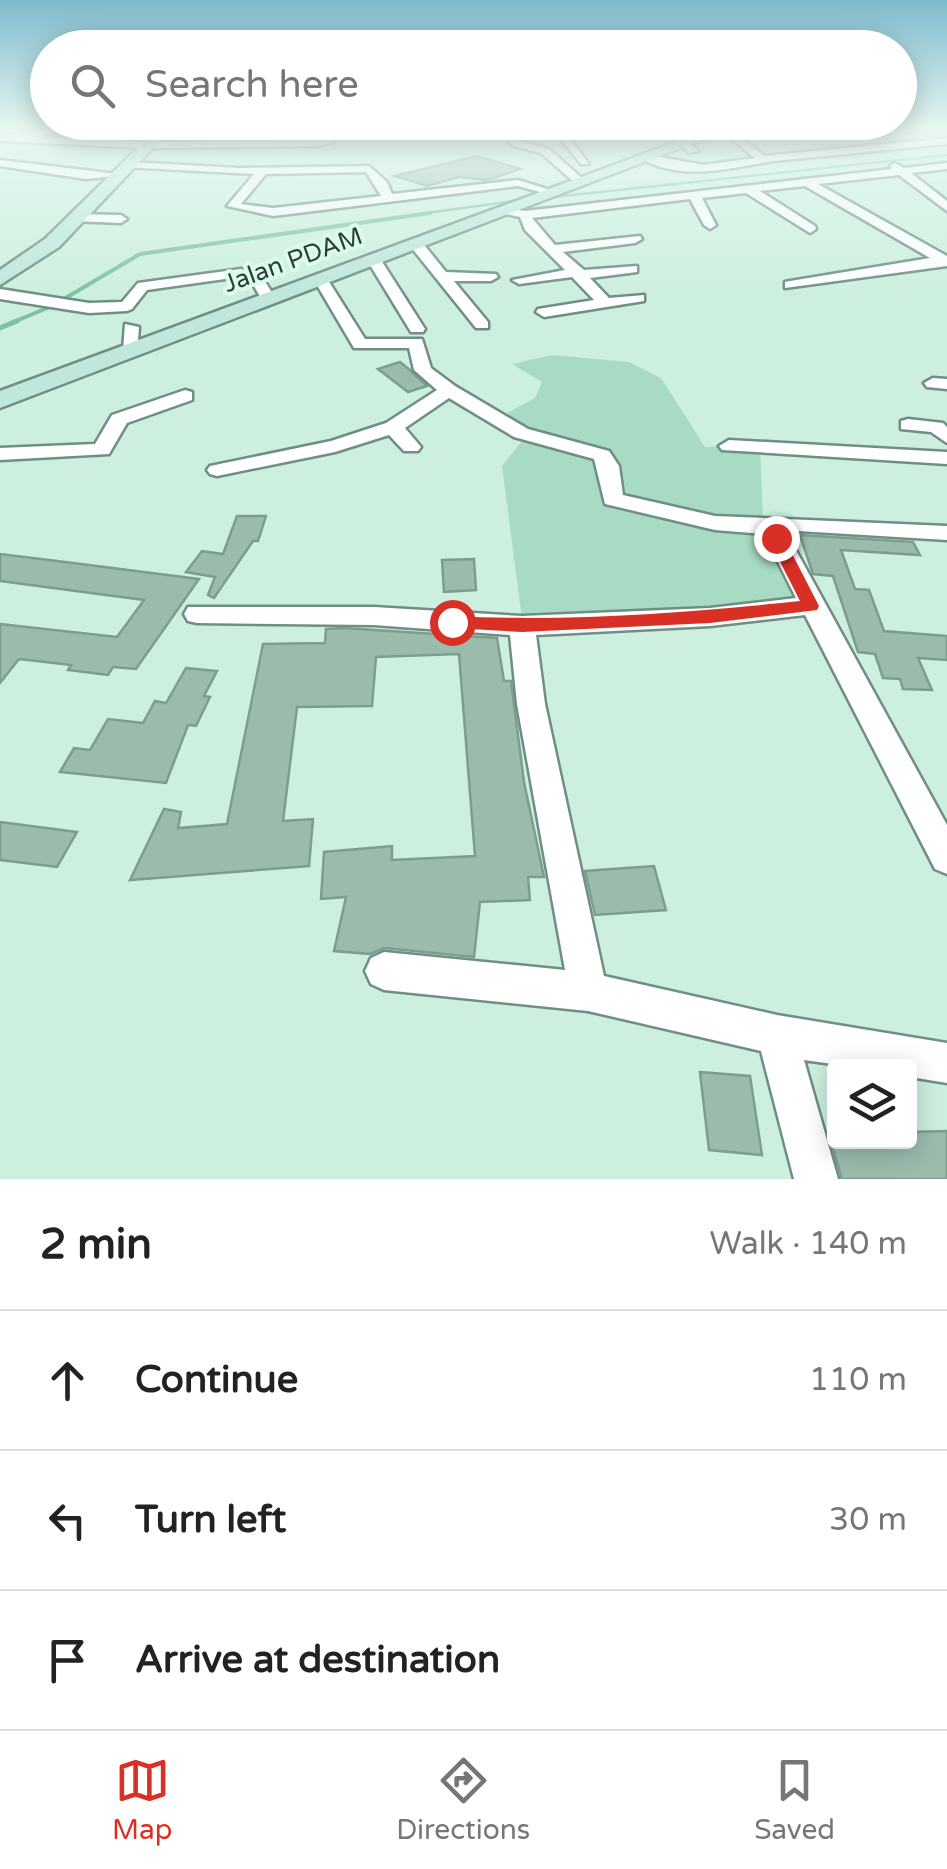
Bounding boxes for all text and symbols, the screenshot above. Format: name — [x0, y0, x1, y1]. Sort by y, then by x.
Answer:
search box — [30, 30, 917, 140]
icon: search — [65, 58, 120, 113]
text: Search here — [145, 62, 359, 108]
street label: Jalan PDAM — [219, 221, 367, 299]
route end — [754, 516, 800, 562]
route start — [430, 600, 476, 646]
map controls — [827, 1059, 917, 1149]
button: layers — [827, 1059, 917, 1149]
text: 2 min — [40, 1219, 152, 1270]
text: Walk · 140 m — [710, 1225, 907, 1263]
icon: ahead — [40, 1353, 95, 1408]
text: Continue — [135, 1357, 298, 1403]
text: 110 m — [809, 1361, 907, 1399]
icon: left — [40, 1493, 95, 1548]
text: Turn left — [135, 1497, 286, 1543]
text: 30 m — [829, 1501, 907, 1539]
icon: arrive — [40, 1633, 95, 1688]
text: Arrive at destination — [135, 1637, 500, 1683]
tab: Map — [112, 1753, 172, 1847]
tab: Directions — [396, 1753, 530, 1847]
tab: Saved — [754, 1753, 835, 1847]

